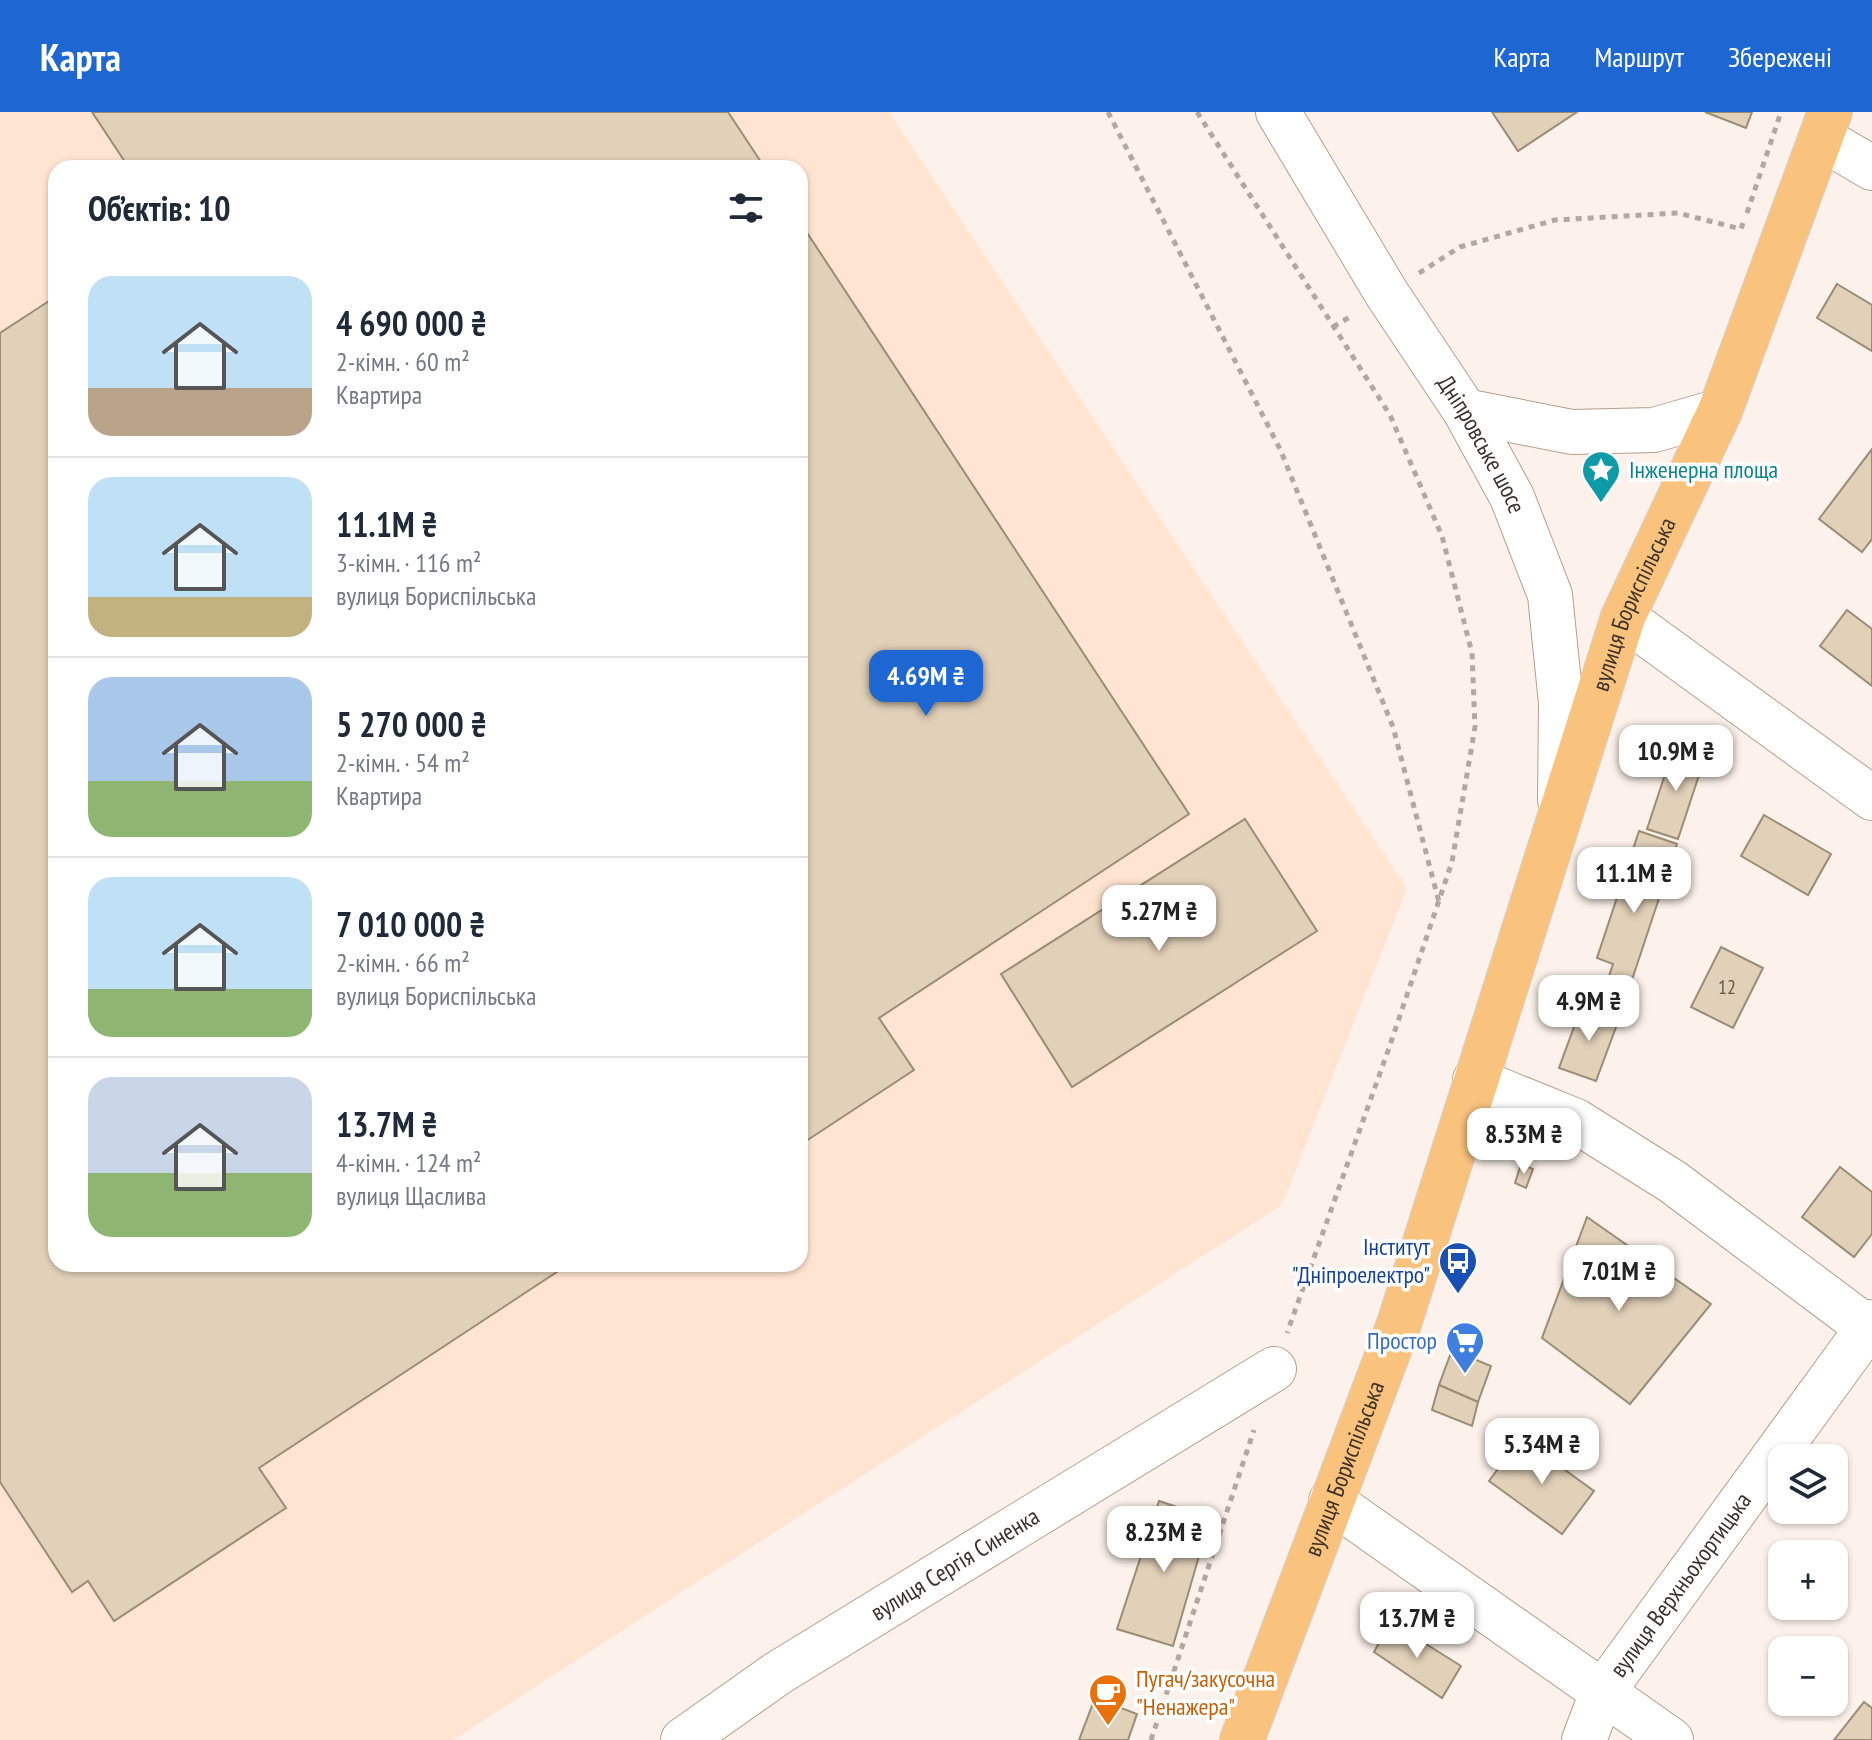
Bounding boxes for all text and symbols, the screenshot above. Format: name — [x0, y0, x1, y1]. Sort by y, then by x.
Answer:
text: Карта — [40, 32, 121, 81]
text: Карта — [1494, 38, 1551, 75]
text: Маршрут — [1595, 38, 1684, 75]
text: Збережені — [1728, 38, 1832, 75]
text: Об’єктів: 10 — [88, 186, 231, 230]
icon: filters — [724, 186, 768, 230]
text: 4 690 000 ₴ — [336, 301, 487, 345]
icon: home — [152, 308, 248, 404]
text: 2-кімн. · 60 m² — [336, 345, 470, 378]
street label: Дніпровське шосе — [1430, 369, 1533, 518]
text: Квартира — [336, 378, 422, 411]
place icon: Інженерна площа — [1580, 449, 1622, 504]
place label: Інженерна площа — [1629, 454, 1778, 485]
text: 11.1M ₴ — [336, 502, 438, 546]
icon: home — [152, 509, 248, 605]
street label: вулиця Бориспільська — [1585, 512, 1683, 695]
text: 3-кімн. · 116 m² — [336, 546, 481, 579]
text: вулиця Бориспільська — [336, 579, 536, 612]
pin: 4.69M ₴ — [852, 650, 1000, 718]
text: 4.69M ₴ — [887, 659, 965, 692]
text: 5 270 000 ₴ — [336, 702, 487, 746]
icon: home — [152, 709, 248, 805]
pin: 10.9M ₴ — [1602, 725, 1750, 793]
text: 10.9M ₴ — [1637, 734, 1715, 767]
text: 2-кімн. · 54 m² — [336, 746, 470, 779]
text: Квартира — [336, 779, 422, 812]
pin: 11.1M ₴ — [1560, 847, 1708, 915]
text: 11.1M ₴ — [1595, 856, 1673, 889]
pin: 5.27M ₴ — [1085, 885, 1233, 953]
text: 5.27M ₴ — [1120, 894, 1198, 927]
text: 7 010 000 ₴ — [336, 902, 485, 946]
icon: home — [152, 909, 248, 1005]
text: 2-кімн. · 66 m² — [336, 946, 470, 979]
house number: 12 — [1718, 974, 1736, 1000]
pin: 4.9M ₴ — [1524, 975, 1654, 1043]
text: вулиця Бориспільська — [336, 979, 536, 1012]
text: 4.9M ₴ — [1556, 984, 1622, 1017]
text: 13.7M ₴ — [336, 1102, 438, 1146]
pin: 8.53M ₴ — [1450, 1108, 1598, 1176]
icon: home — [152, 1109, 248, 1205]
text: 8.53M ₴ — [1485, 1117, 1563, 1150]
text: 4-кімн. · 124 m² — [336, 1146, 481, 1179]
text: вулиця Щаслива — [336, 1179, 486, 1212]
place label: Інститут "Дніпроелектро" — [1292, 1231, 1430, 1290]
bus stop icon: Інститут "Дніпроелектро" — [1437, 1240, 1479, 1295]
pin: 7.01M ₴ — [1545, 1245, 1693, 1313]
text: 7.01M ₴ — [1581, 1254, 1657, 1287]
supermarket icon: Простор — [1444, 1320, 1486, 1375]
place label: Простор — [1367, 1325, 1437, 1356]
street label: вулиця Бориспільська — [1297, 1376, 1391, 1561]
pin: 5.34M ₴ — [1468, 1418, 1616, 1486]
text: 5.34M ₴ — [1503, 1427, 1581, 1460]
map controls — [1768, 1444, 1848, 1716]
button: layers — [1768, 1444, 1848, 1524]
street label: вулиця Верхньохортицька — [1603, 1486, 1758, 1683]
street label: вулиця Сергія Синенка — [865, 1501, 1045, 1627]
pin: 8.23M ₴ — [1090, 1506, 1238, 1574]
text: 8.23M ₴ — [1125, 1515, 1203, 1548]
button: + — [1768, 1540, 1848, 1620]
pin: 13.7M ₴ — [1343, 1592, 1491, 1660]
text: 13.7M ₴ — [1378, 1601, 1456, 1634]
button: − — [1768, 1636, 1848, 1716]
place label: Пугач/закусочна "Ненажера" — [1136, 1663, 1275, 1722]
cafe icon: Пугач/закусочна "Ненажера" — [1087, 1672, 1129, 1727]

